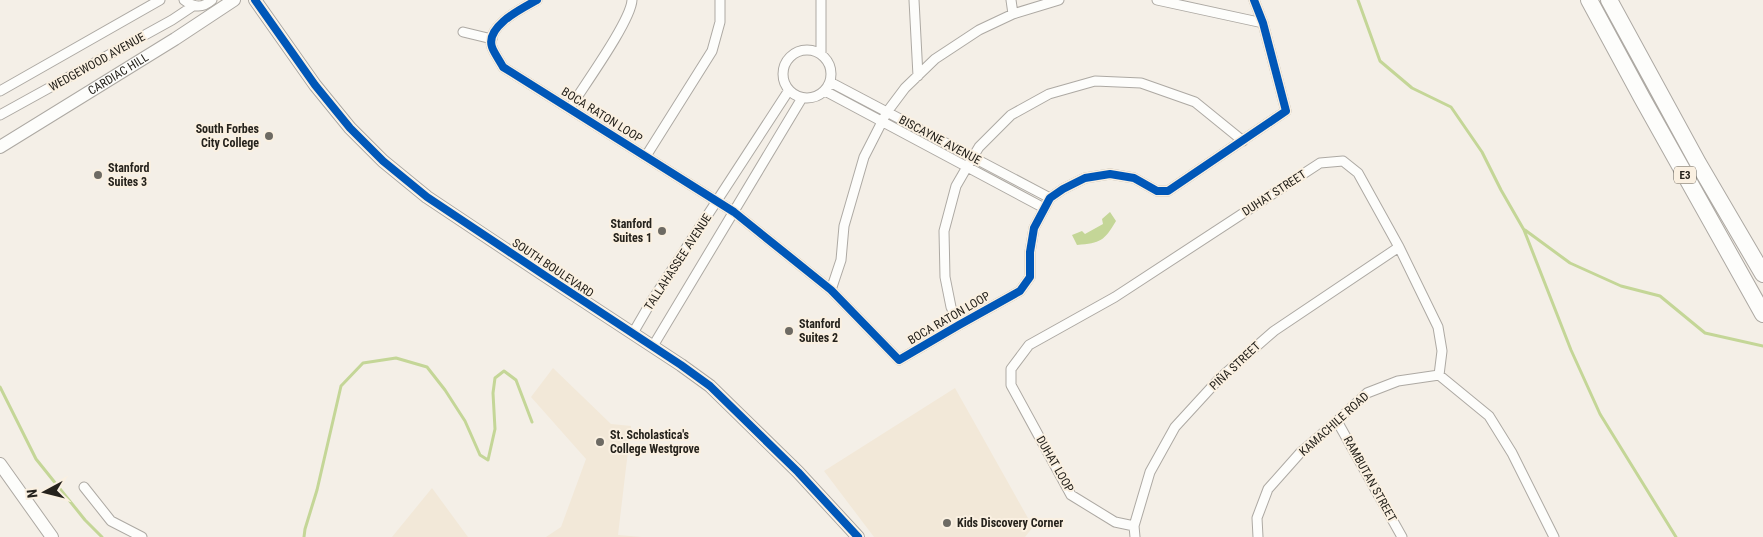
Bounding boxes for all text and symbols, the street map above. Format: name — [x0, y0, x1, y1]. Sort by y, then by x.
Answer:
street label: WEDGEWOOD AVENUE — [47, 30, 147, 94]
street label: CARDIAC HILL — [86, 50, 151, 98]
street label: BOCA RATON LOOP — [559, 85, 645, 146]
street label: BISCAYNE AVENUE — [897, 113, 983, 167]
place label: South Forbes City College — [196, 122, 260, 150]
marker: South Forbes City College — [263, 130, 275, 142]
place label: Stanford Suites 3 — [108, 161, 149, 189]
road number: E3 — [1674, 166, 1696, 184]
street label: DUHAT STREET — [1239, 167, 1309, 219]
marker: Stanford Suites 3 — [92, 169, 104, 181]
street label: TALLAHASSEE AVENUE — [642, 211, 714, 313]
place label: Stanford Suites 1 — [611, 217, 652, 245]
marker: Stanford Suites 1 — [656, 225, 668, 237]
street label: SOUTH BOULEVARD — [510, 236, 597, 301]
street label: BOCA RATON LOOP — [905, 289, 993, 347]
place label: Stanford Suites 2 — [799, 317, 840, 345]
marker: Stanford Suites 2 — [783, 325, 795, 337]
street label: PIÑA STREET — [1205, 338, 1263, 393]
street label: KAMACHILE ROAD — [1296, 389, 1372, 459]
place label: St. Scholastica's College Westgrove — [610, 428, 700, 456]
street label: DUHAT LOOP — [1033, 433, 1077, 495]
street label: RAMBUTAN STREET — [1341, 434, 1399, 524]
marker: St. Scholastica's College Westgrove — [594, 436, 606, 448]
north arrow — [20, 467, 70, 517]
text: N — [24, 488, 41, 499]
place label: Kids Discovery Corner — [957, 516, 1063, 530]
marker: Kids Discovery Corner — [941, 517, 953, 529]

